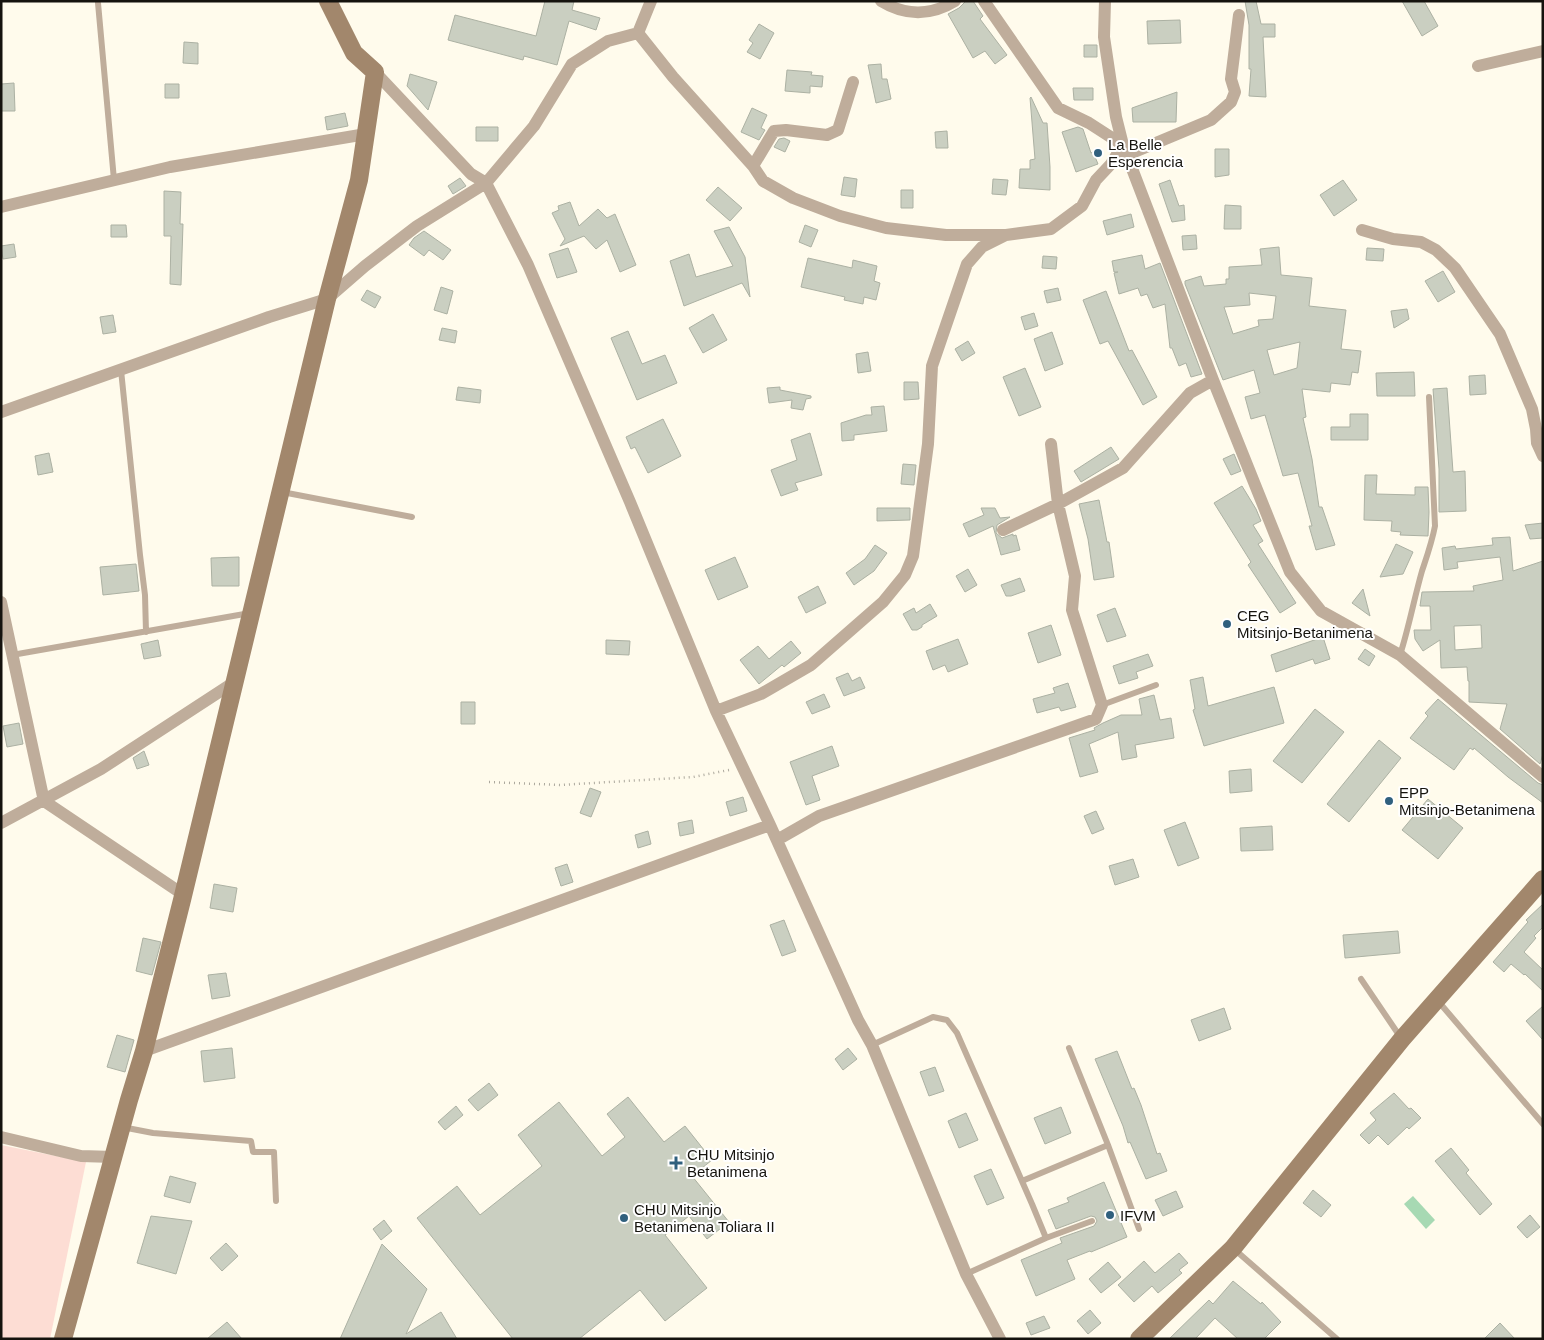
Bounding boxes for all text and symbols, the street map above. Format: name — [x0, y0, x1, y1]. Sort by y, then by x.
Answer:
place label: La Belle Esperencia — [1108, 136, 1184, 170]
marker: La Belle Esperencia — [1092, 147, 1104, 159]
place label: CEG Mitsinjo-Betanimena — [1237, 607, 1374, 641]
marker: CEG Mitsinjo-Betanimena — [1221, 618, 1233, 630]
place label: EPP Mitsinjo-Betanimena — [1399, 784, 1536, 818]
marker: EPP Mitsinjo-Betanimena — [1383, 795, 1395, 807]
place label: CHU Mitsinjo Betanimena — [687, 1146, 775, 1180]
marker: CHU Mitsinjo Betanimena — [669, 1156, 683, 1170]
place label: CHU Mitsinjo Betanimena Toliara II — [634, 1201, 775, 1235]
place label: IFVM — [1120, 1207, 1156, 1224]
marker: IFVM — [1104, 1209, 1116, 1221]
marker: CHU Mitsinjo Betanimena Toliara II — [618, 1212, 630, 1224]

